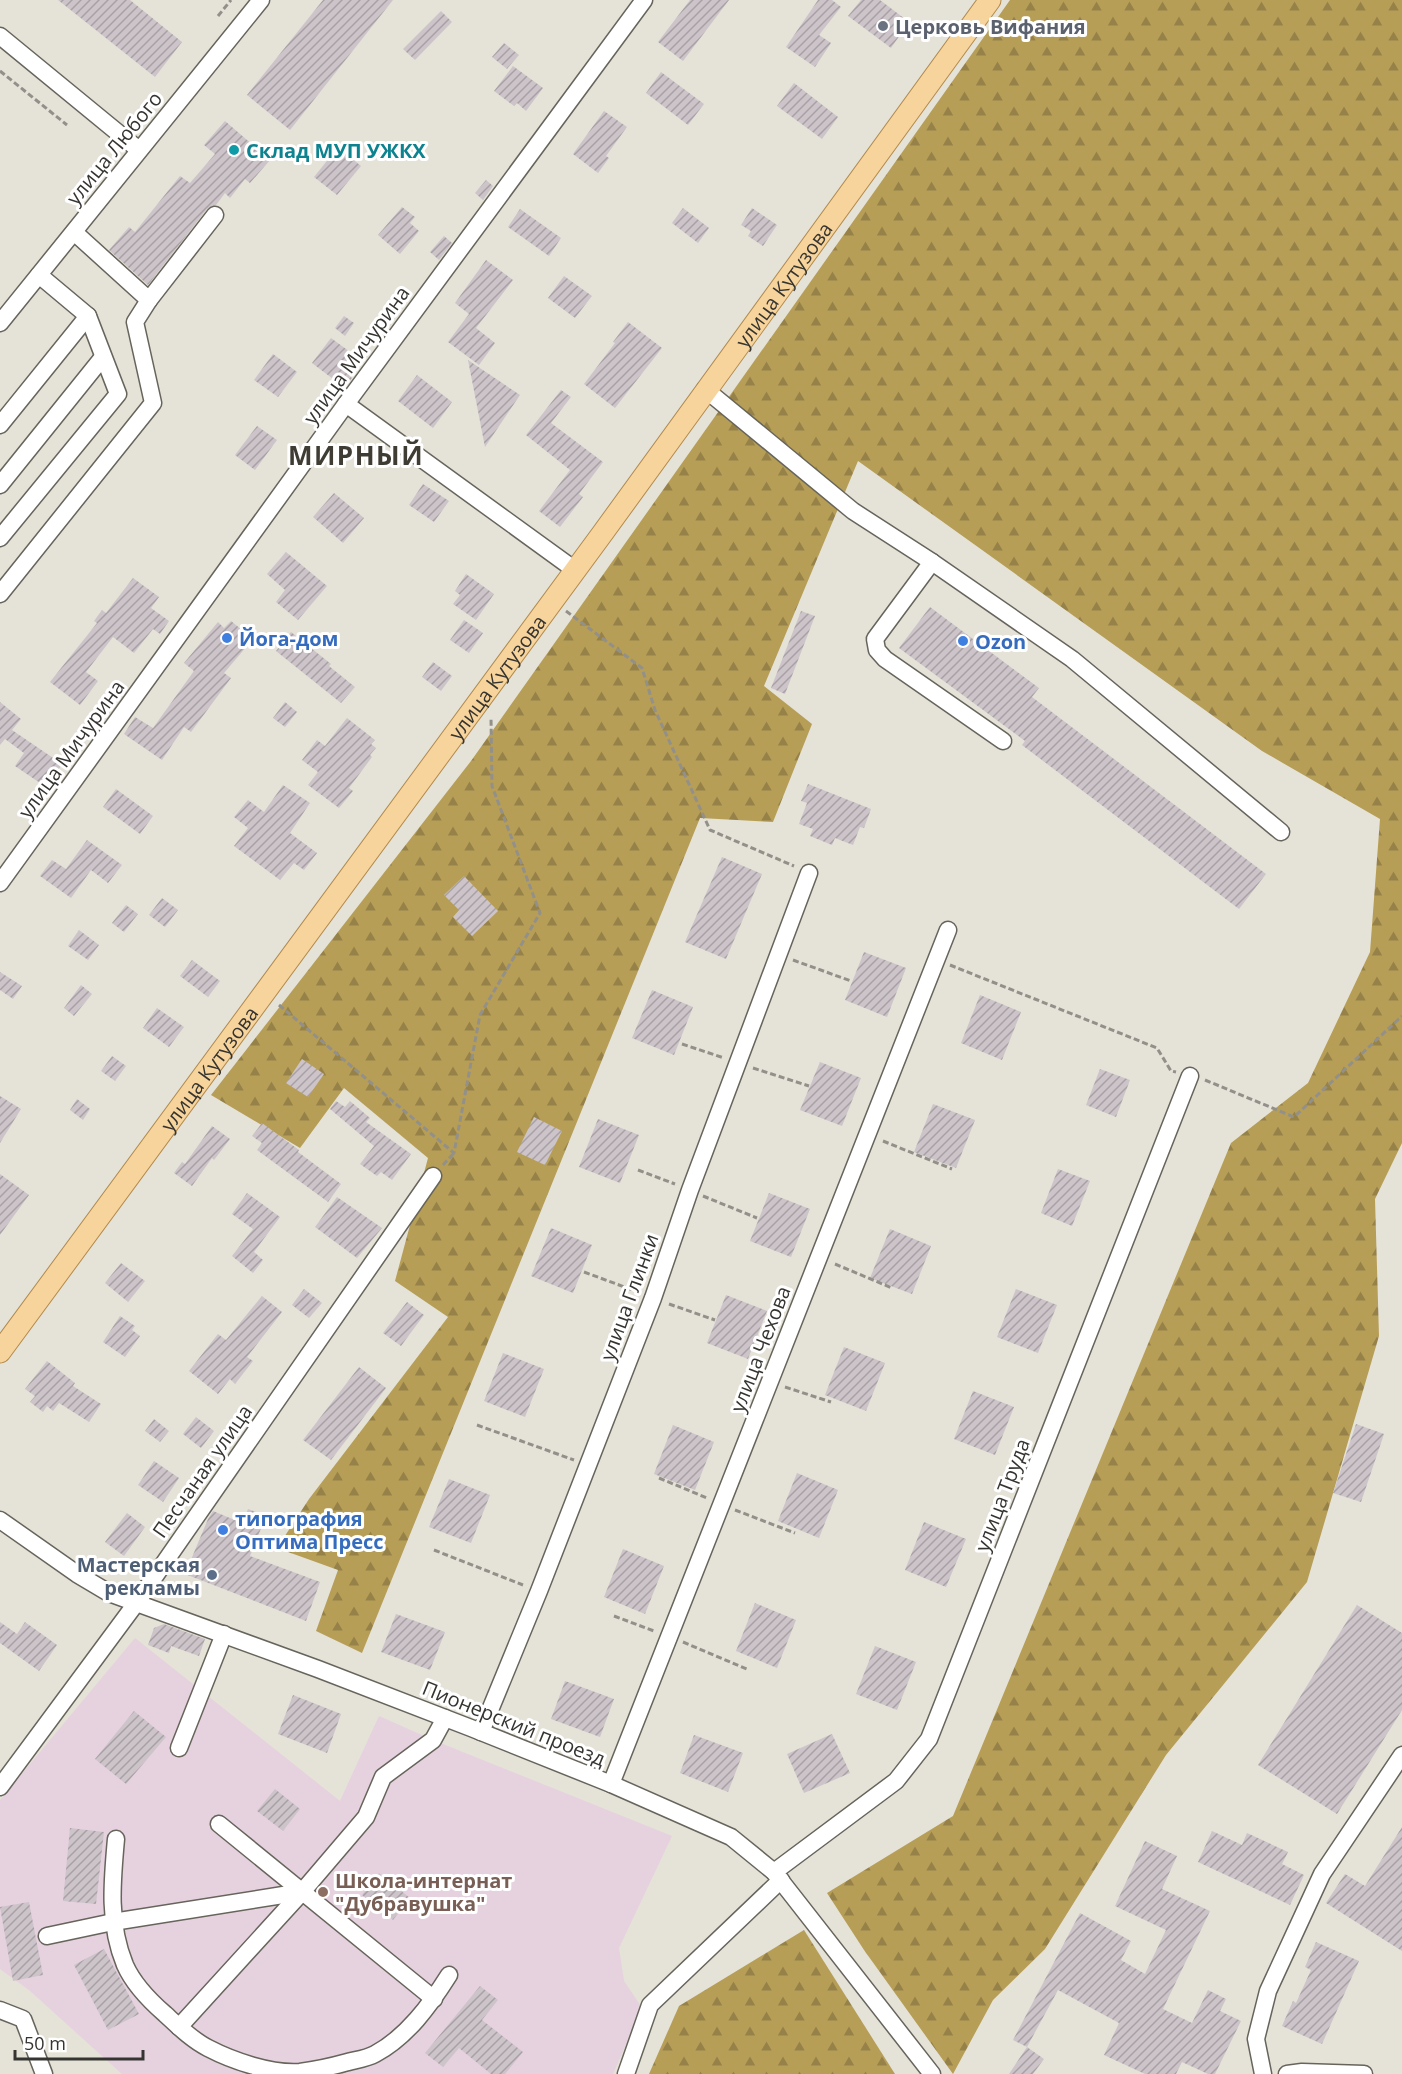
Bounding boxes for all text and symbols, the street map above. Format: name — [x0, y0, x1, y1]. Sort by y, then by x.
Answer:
place label: Церковь Вифания — [895, 13, 1086, 40]
marker: Церковь Вифания — [876, 19, 890, 33]
street label: улица Любого — [60, 86, 168, 210]
place label: Склад МУП УЖКХ — [246, 137, 426, 164]
marker: Склад МУП УЖКХ — [227, 143, 241, 157]
street label: улица Кутузова — [729, 216, 838, 353]
street label: улица Мичурина — [297, 280, 415, 430]
district label: МИРНЫЙ — [288, 437, 424, 473]
street label: улица Кутузова — [442, 609, 552, 745]
place label: Йога-дом — [239, 625, 338, 652]
place label: Ozon — [975, 628, 1026, 655]
marker: Йога-дом — [220, 631, 234, 645]
marker: Ozon — [956, 634, 970, 648]
street label: улица Мичурина — [12, 674, 130, 824]
street label: улица Кутузова — [154, 1000, 264, 1137]
street label: улица Глинки — [594, 1230, 664, 1364]
street label: улица Чехова — [724, 1282, 796, 1416]
street label: Песчаная улица — [146, 1399, 258, 1543]
street label: улица Труда — [968, 1435, 1036, 1555]
place label: типография Оптима Пресс — [235, 1505, 384, 1555]
marker: типография Оптима Пресс — [216, 1523, 230, 1537]
place label: Мастерская рекламы — [77, 1551, 200, 1601]
marker: Мастерская рекламы — [205, 1568, 219, 1582]
street label: Пионерский проезд — [419, 1674, 610, 1772]
place label: Школа-интернат "Дубравушка" — [335, 1867, 512, 1917]
marker: Школа-интернат "Дубравушка" — [316, 1885, 330, 1899]
scale bar — [15, 2023, 142, 2061]
text: 50 m — [24, 2031, 66, 2055]

